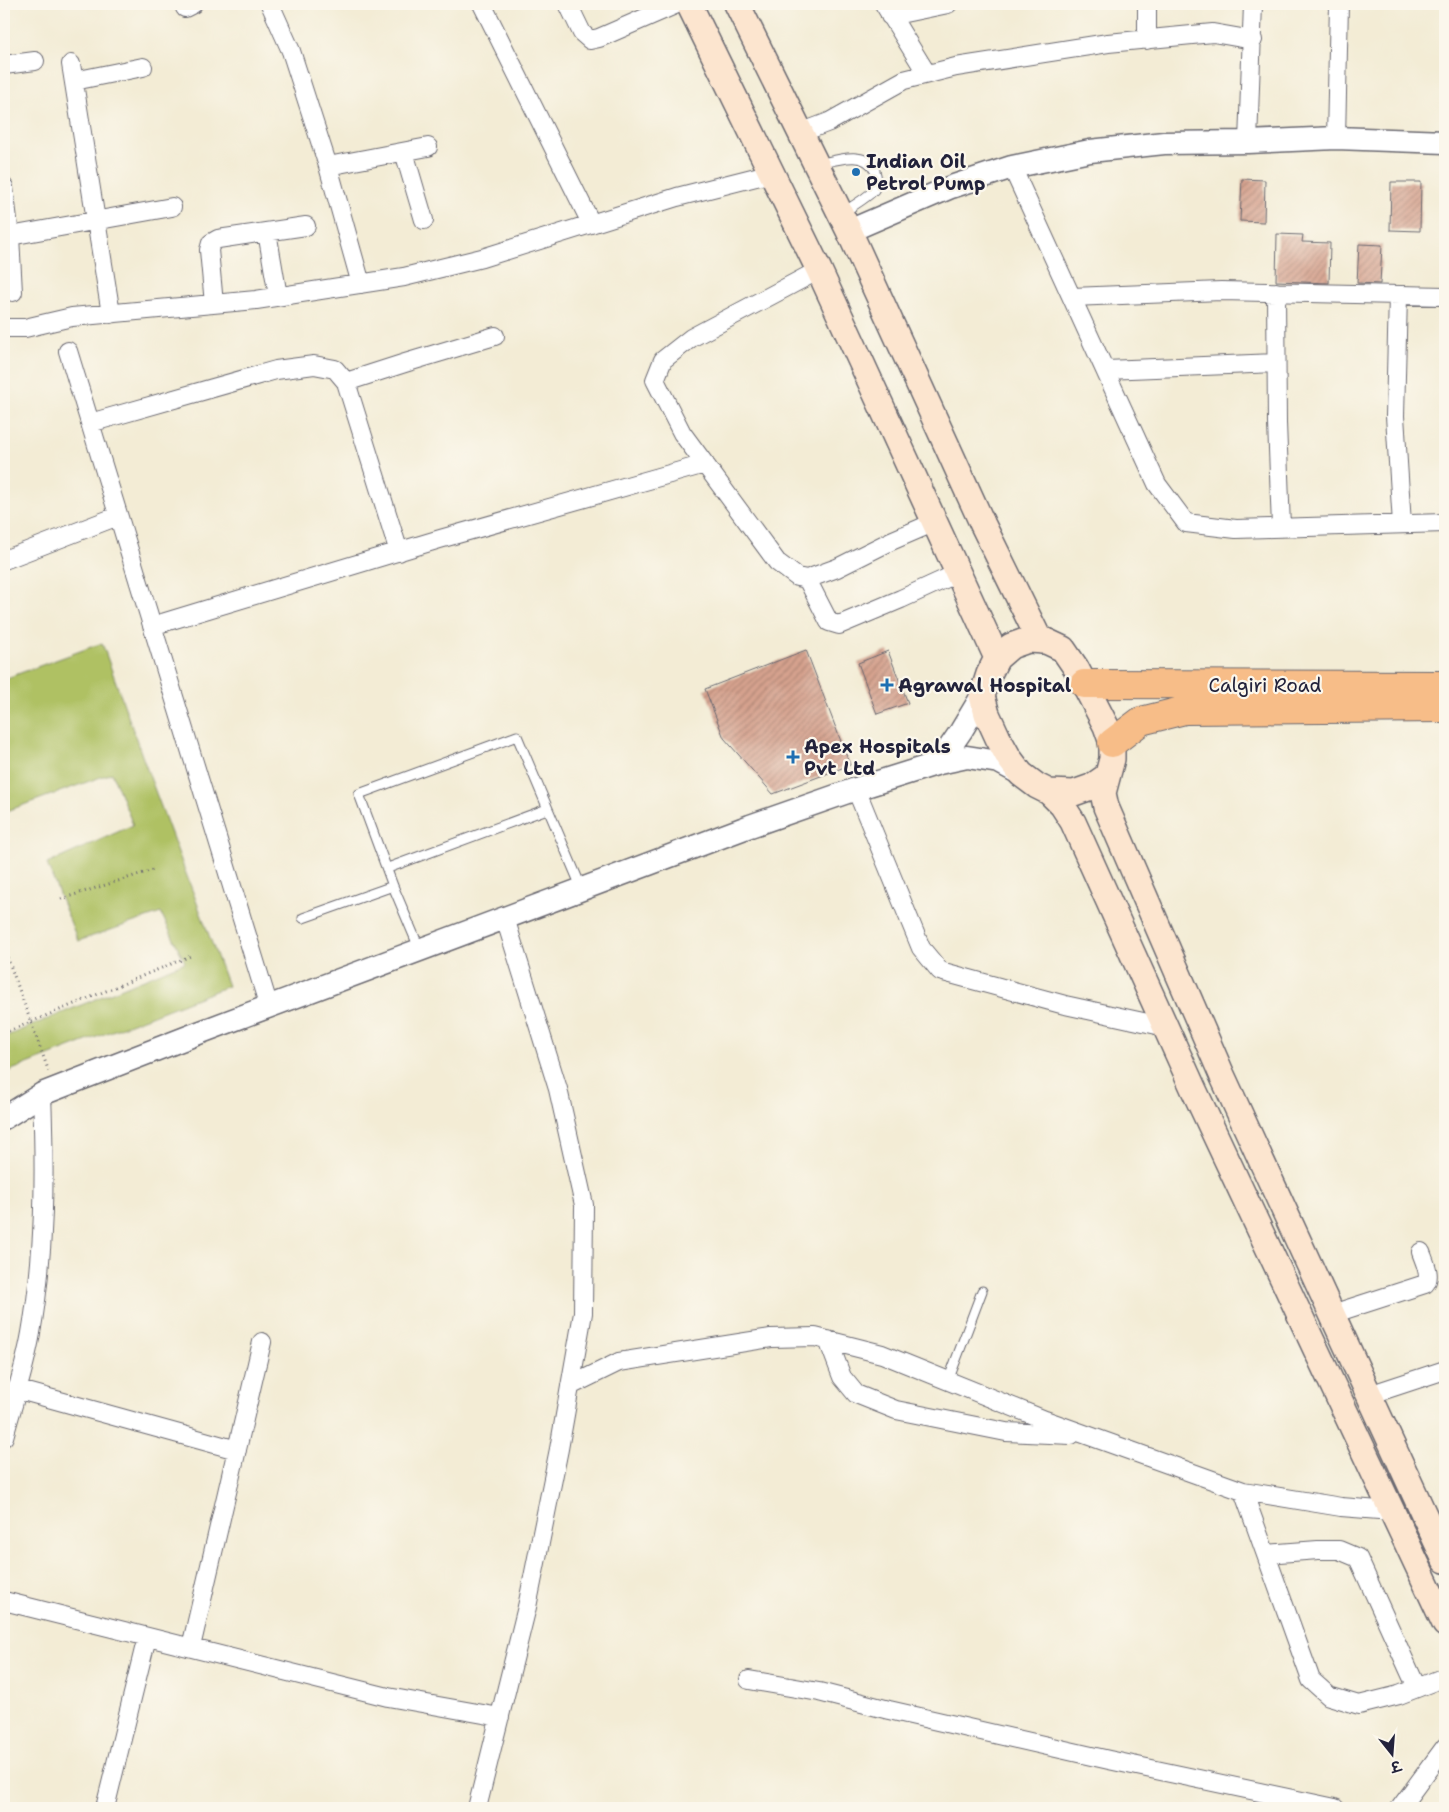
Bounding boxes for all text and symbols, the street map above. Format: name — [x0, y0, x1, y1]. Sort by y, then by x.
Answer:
place label: Indian Oil Petrol Pump — [866, 149, 985, 196]
marker: Indian Oil Petrol Pump — [850, 166, 862, 178]
place label: Agrawal Hospital — [898, 673, 1072, 698]
street label: Calgiri Road — [1209, 673, 1321, 698]
marker: Agrawal Hospital — [880, 678, 894, 692]
place label: Apex Hospitals Pvt Ltd — [804, 734, 951, 781]
marker: Apex Hospitals Pvt Ltd — [786, 750, 800, 764]
north arrow — [1366, 1730, 1416, 1780]
text: उ — [1387, 1756, 1405, 1777]

